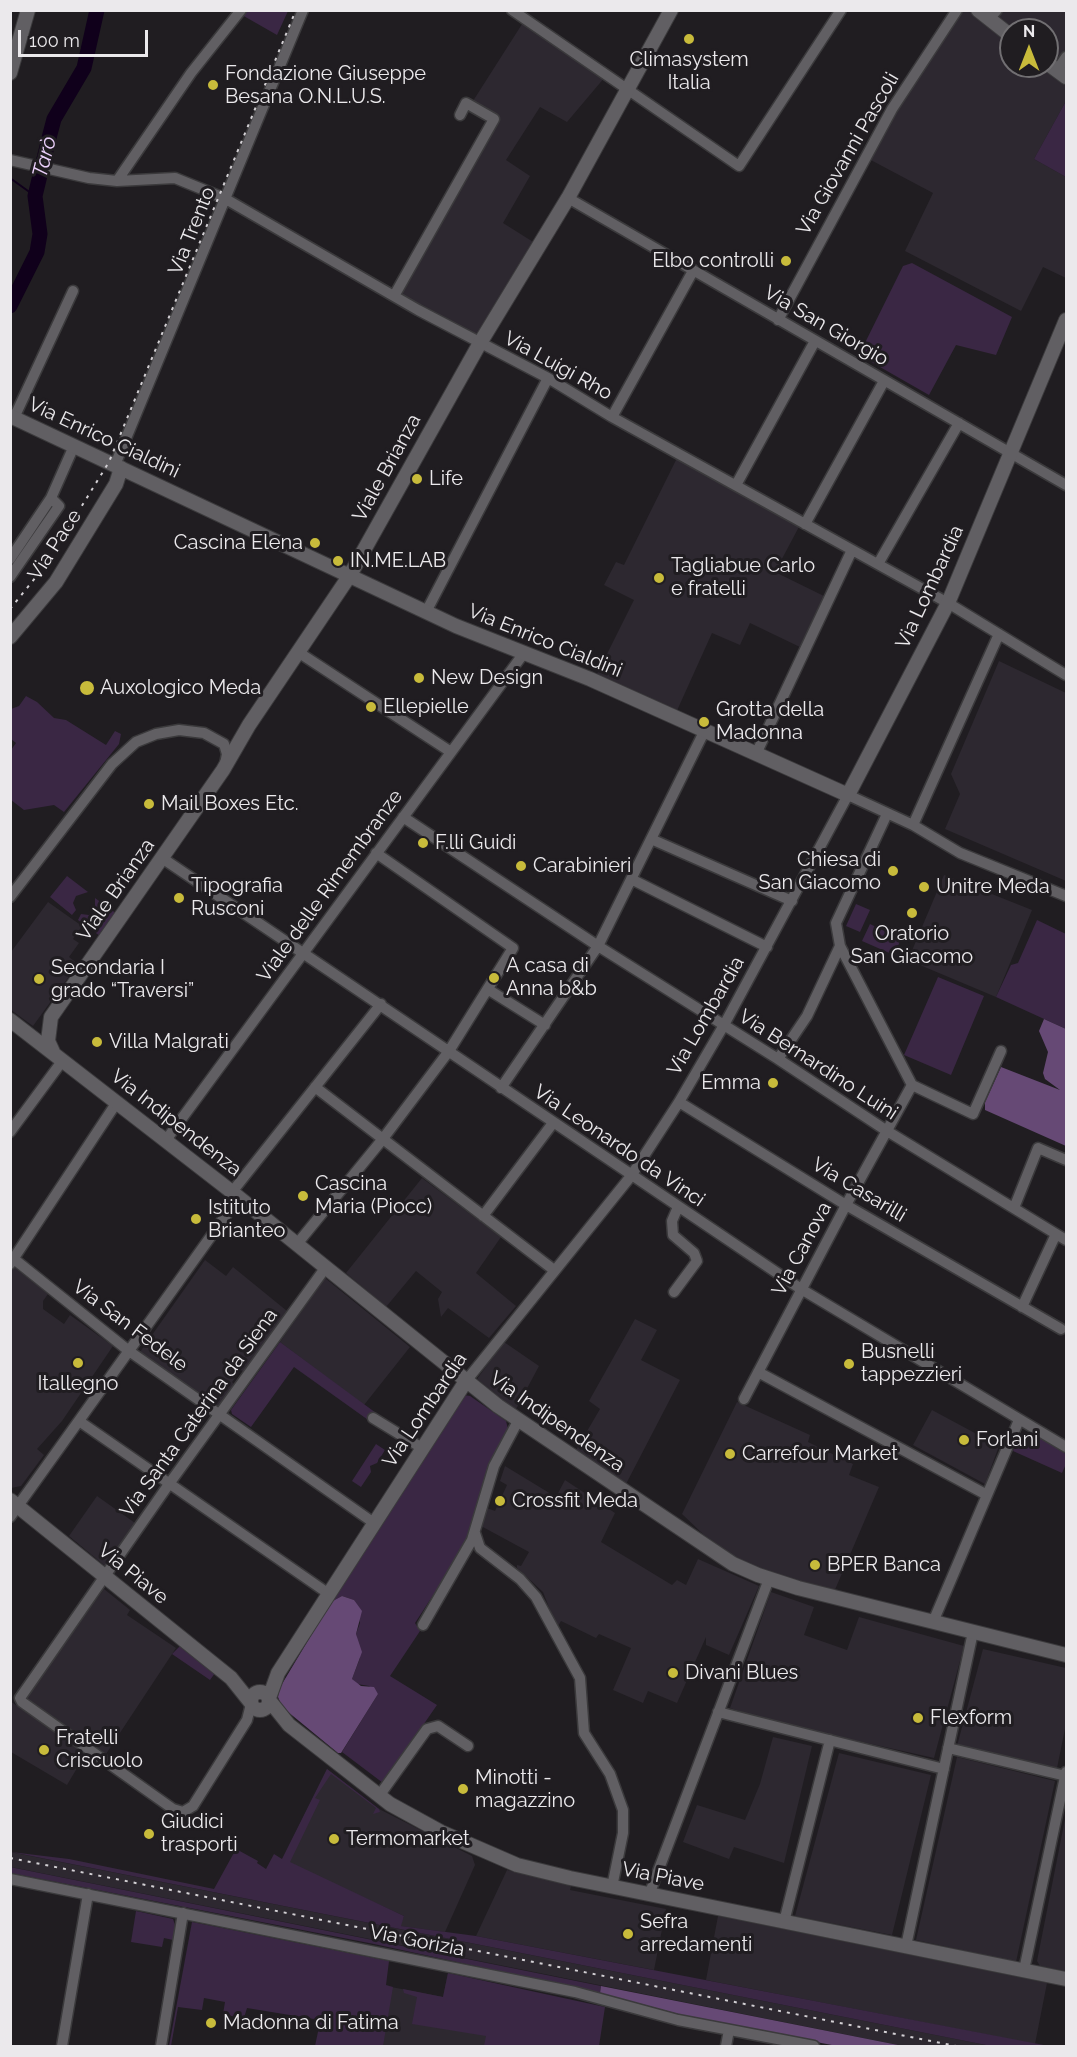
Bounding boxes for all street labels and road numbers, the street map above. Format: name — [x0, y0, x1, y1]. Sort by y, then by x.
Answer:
street label: Via Giovanni Pascoli — [792, 68, 904, 240]
street label: Via Trento — [163, 183, 221, 279]
street label: Via San Giorgio — [760, 281, 892, 371]
street label: Via Luigi Rho — [500, 326, 616, 406]
street label: Via Enrico Cialdini — [25, 392, 183, 484]
street label: Viale Brianza — [348, 410, 426, 526]
street label: Via Pace — [23, 505, 87, 585]
street label: Via Lombardia — [891, 522, 969, 652]
street label: Via Enrico Cialdini — [464, 599, 626, 683]
street label: Viale delle Rimembranze — [252, 785, 408, 987]
street label: Viale Brianza — [72, 834, 160, 946]
street label: Via Lombardia — [662, 952, 750, 1080]
street label: Via Bernardino Luini — [734, 1005, 902, 1125]
street label: Via Indipendenza — [106, 1064, 246, 1182]
street label: Via Leonardo da Vinci — [529, 1080, 709, 1212]
street label: Via Casarilli — [808, 1152, 910, 1228]
street label: Via Canova — [767, 1198, 837, 1300]
street label: Via San Fedele — [68, 1275, 192, 1377]
street label: Via Santa Caterina da Siena — [115, 1304, 283, 1522]
street label: Via Lombardia — [378, 1348, 472, 1472]
street label: Via Indipendenza — [485, 1366, 629, 1478]
street label: Via Piave — [93, 1538, 173, 1610]
street label: Via Piave — [620, 1857, 706, 1897]
street label: Via Gorizia — [367, 1920, 467, 1962]

